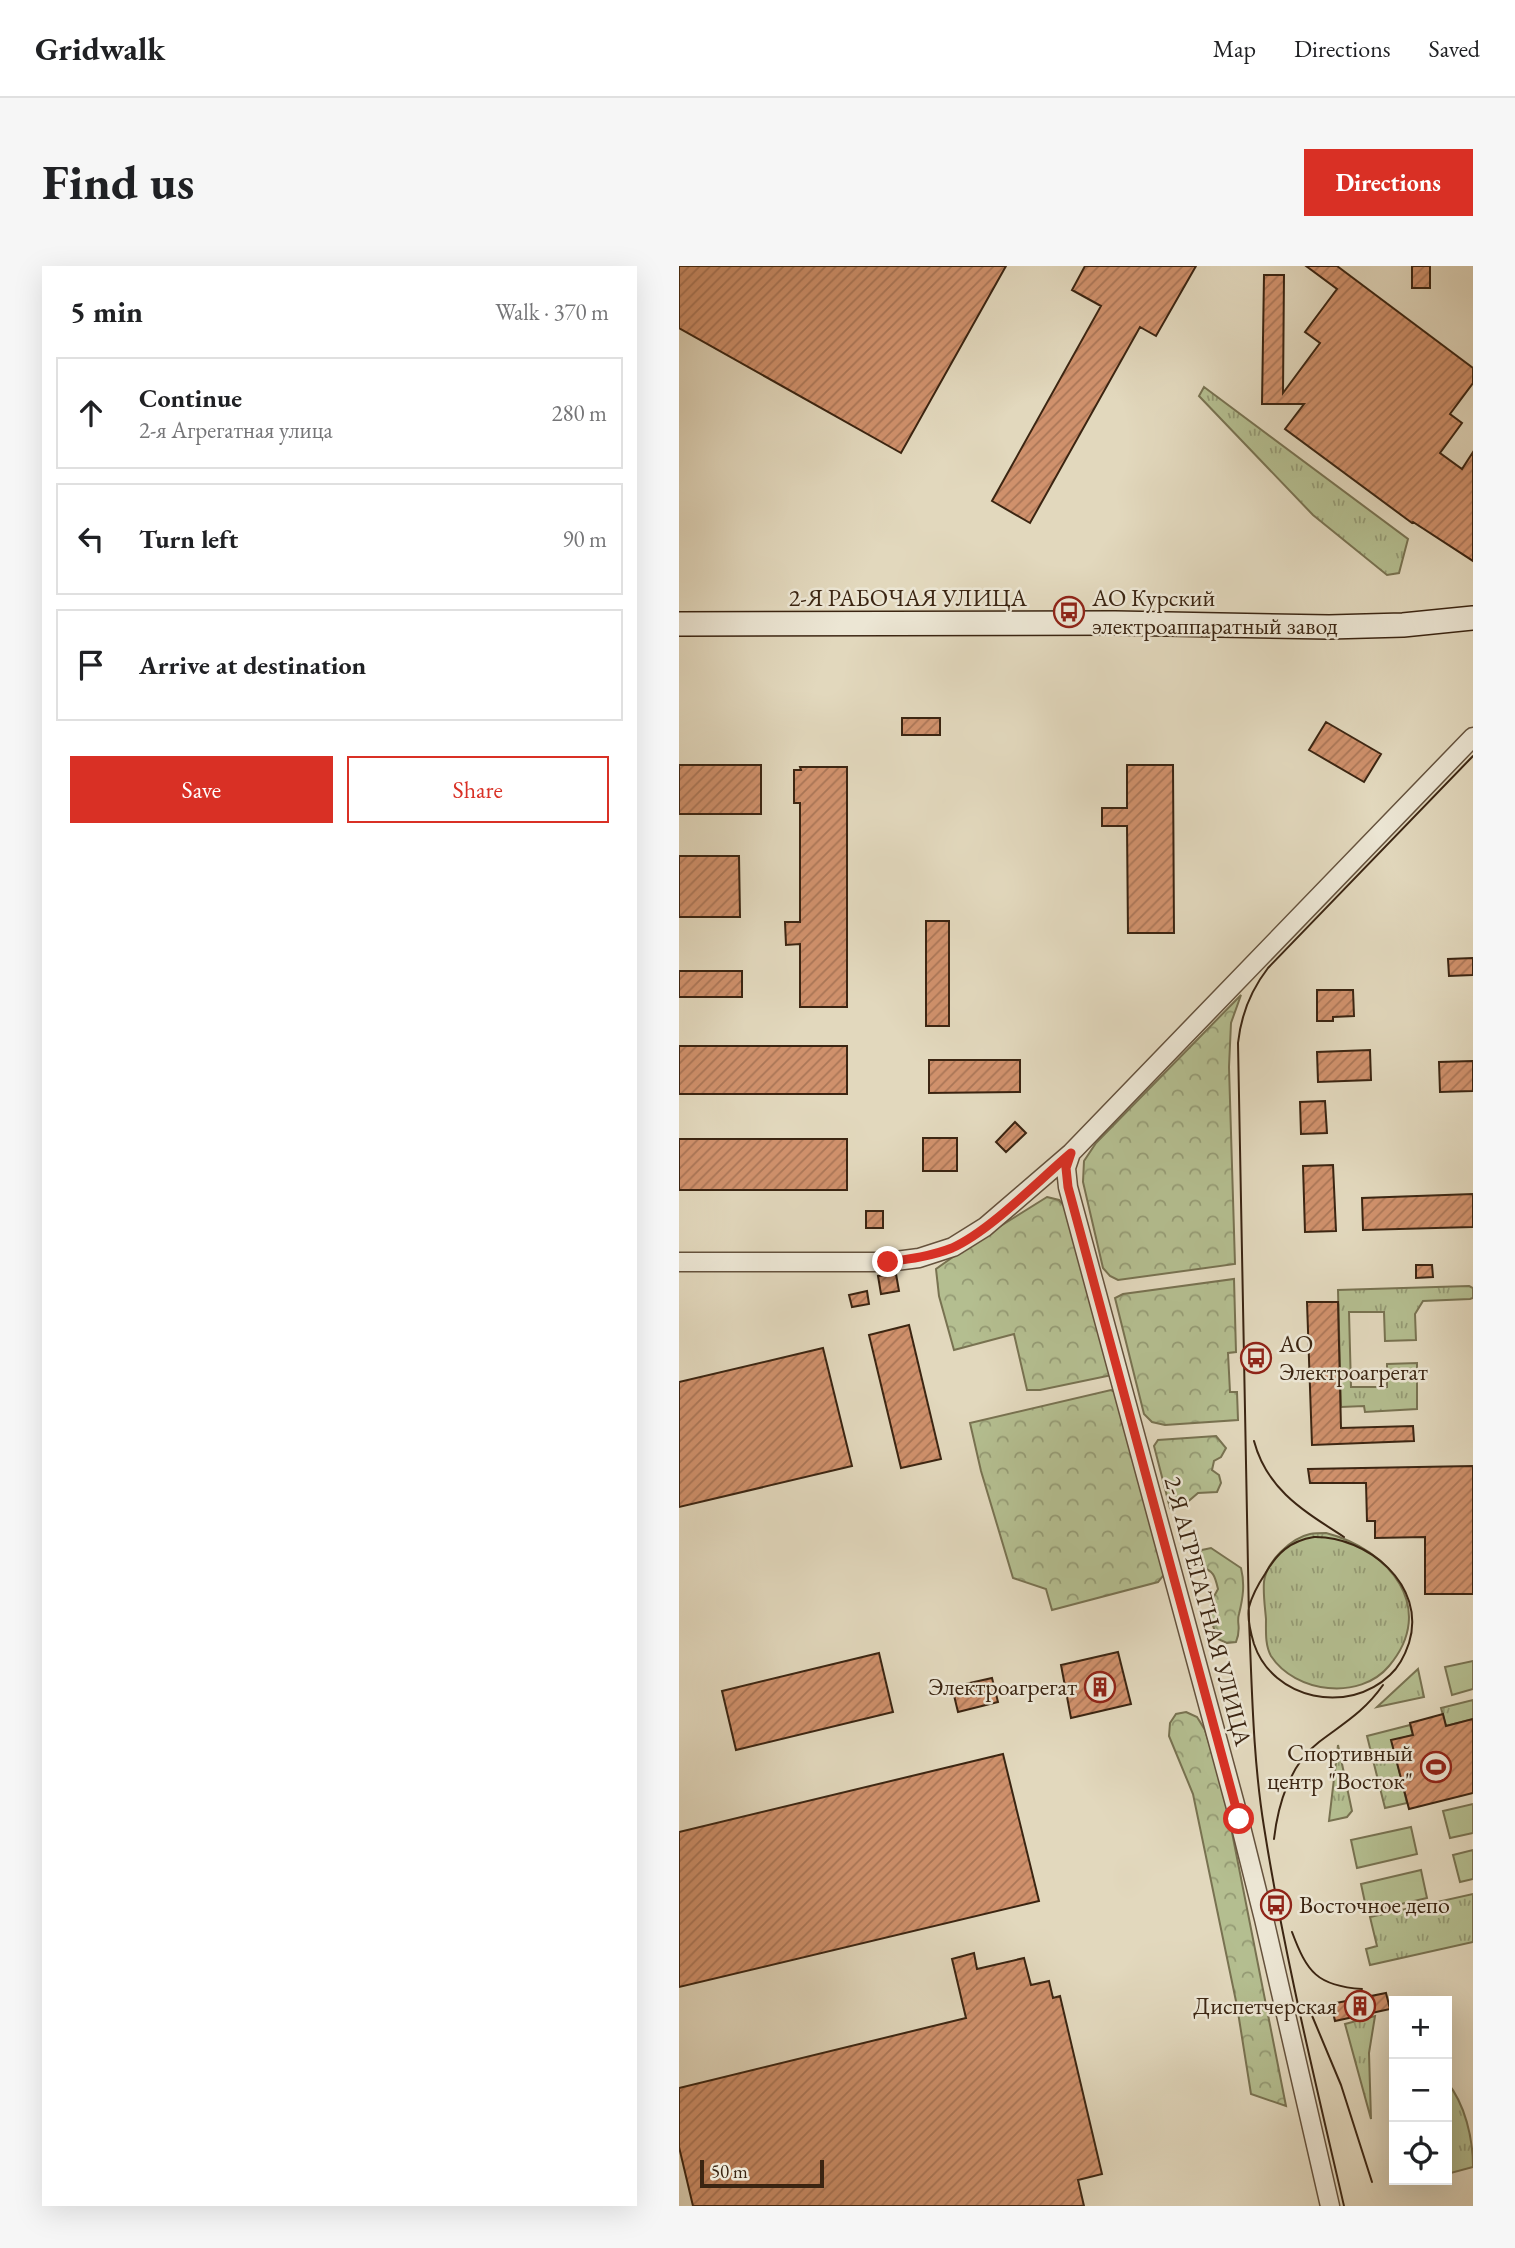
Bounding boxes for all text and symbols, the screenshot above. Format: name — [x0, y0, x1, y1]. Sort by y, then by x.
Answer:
text: Gridwalk — [35, 27, 165, 70]
text: Map — [1213, 33, 1256, 64]
text: Directions — [1294, 33, 1391, 64]
text: Saved — [1429, 33, 1480, 64]
button: Directions — [1304, 149, 1473, 216]
text: Find us — [42, 150, 194, 214]
text: 5 min — [70, 292, 143, 331]
text: Walk · 370 m — [495, 297, 609, 327]
text: Continue — [139, 381, 242, 415]
icon: ahead — [72, 394, 110, 432]
text: 280 m — [551, 398, 607, 428]
text: 2-я Агрегатная улица — [139, 415, 333, 445]
icon: left — [72, 520, 110, 558]
text: Turn left — [139, 522, 238, 556]
text: 90 m — [562, 524, 607, 554]
street label: 2-Я РАБОЧАЯ УЛИЦА — [789, 582, 1028, 613]
place label: АО Курский электроаппаратный завод — [1091, 582, 1338, 641]
bus stop icon: АО Курский электроаппаратный завод — [1052, 595, 1086, 629]
icon: arrive — [72, 646, 110, 684]
text: Arrive at destination — [139, 648, 366, 682]
button: Save — [70, 756, 333, 823]
button: Share — [347, 756, 609, 823]
route end — [872, 1246, 903, 1277]
place label: АО Электроагрегат — [1278, 1328, 1428, 1387]
bus stop icon: АО Электроагрегат — [1239, 1341, 1273, 1375]
street label: 2-Я АГРЕГАТНАЯ УЛИЦА — [1158, 1473, 1259, 1749]
building icon: Электроагрегат — [1083, 1670, 1117, 1704]
place label: Электроагрегат — [928, 1671, 1077, 1702]
place label: Спортивный центр "Восток" — [1267, 1737, 1413, 1796]
sports icon: Спортивный центр "Восток" — [1419, 1750, 1453, 1784]
route start — [1223, 1803, 1254, 1834]
bus stop icon: Восточное депо — [1259, 1888, 1293, 1922]
place label: Восточное депо — [1299, 1889, 1450, 1920]
building icon: Диспетчерская — [1343, 1989, 1377, 2023]
place label: Диспетчерская — [1193, 1990, 1337, 2021]
map controls — [1389, 1996, 1452, 2185]
button: + — [1389, 1996, 1452, 2059]
button: − — [1389, 2059, 1452, 2122]
button: locate — [1389, 2122, 1452, 2185]
scale bar — [700, 2157, 824, 2189]
text: 50 m — [711, 2159, 748, 2184]

